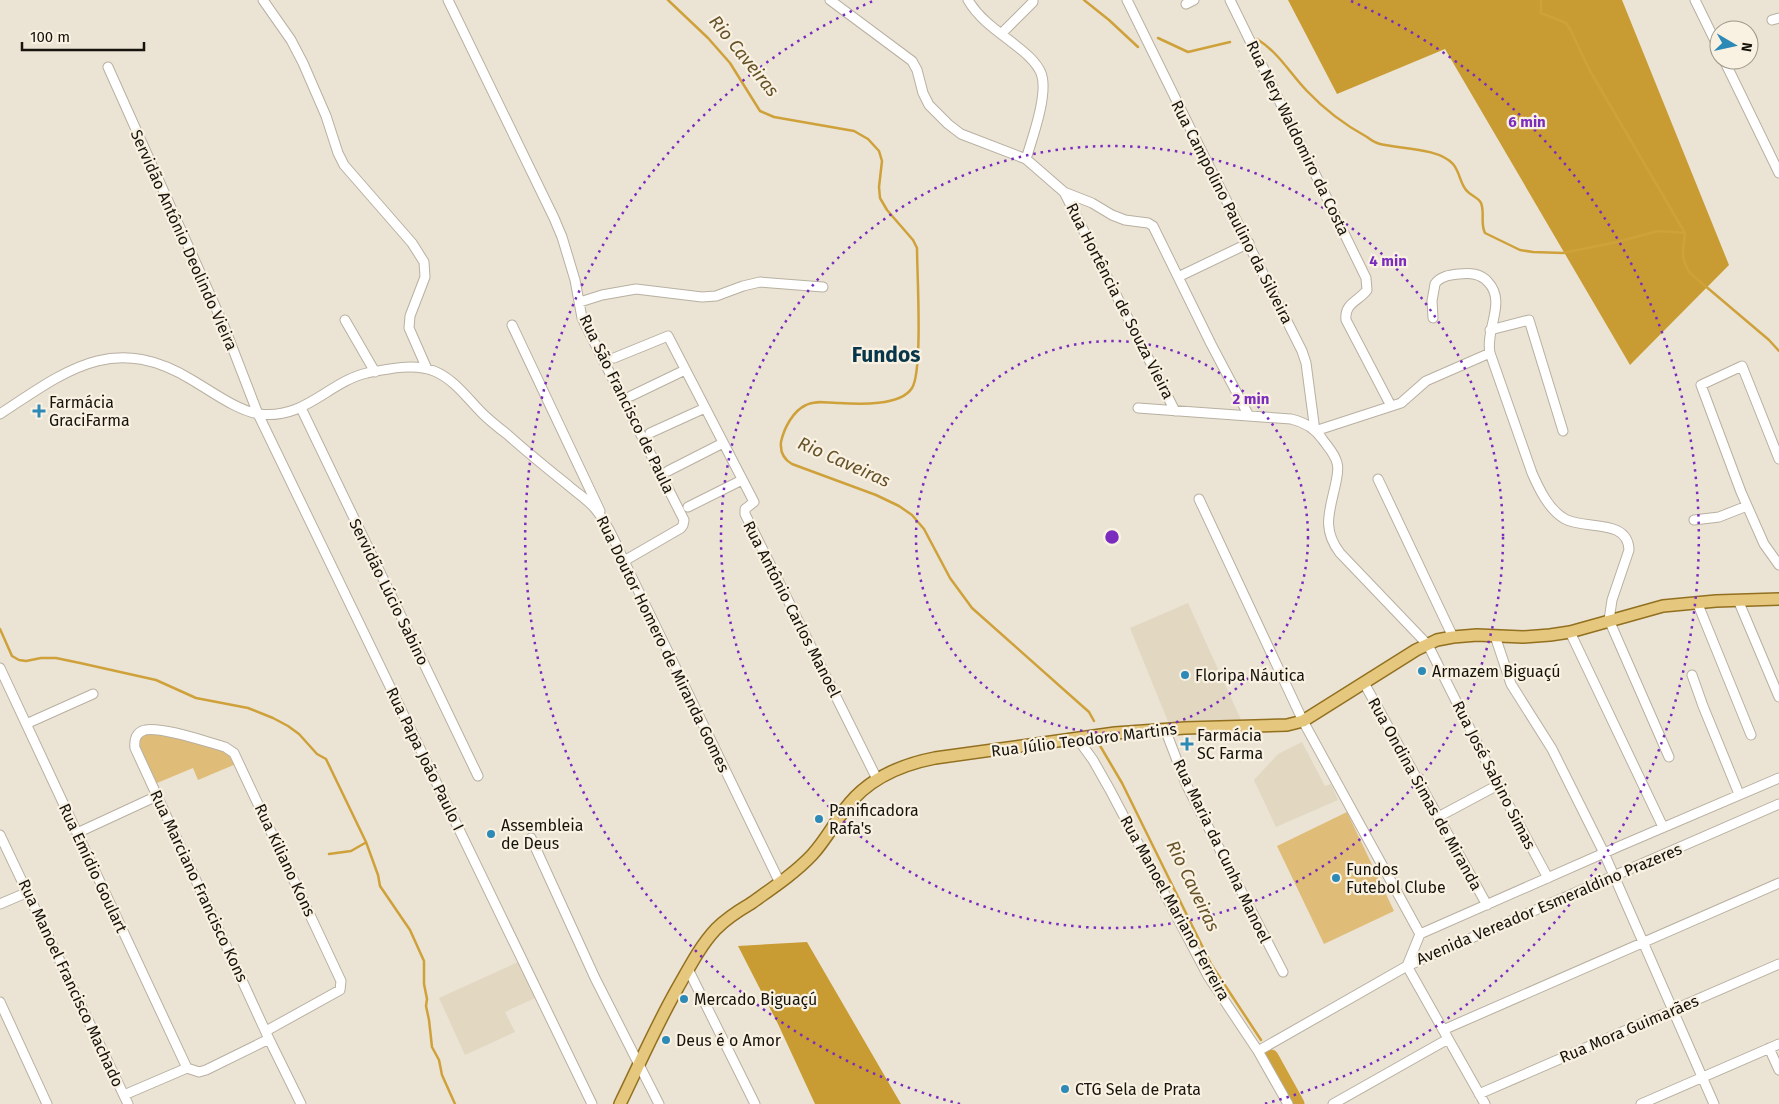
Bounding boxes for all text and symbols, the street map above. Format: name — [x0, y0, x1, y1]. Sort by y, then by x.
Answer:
water label: Rio Caveiras — [704, 11, 784, 101]
scale bar — [22, 20, 145, 52]
north arrow — [1709, 20, 1759, 70]
text: 100 m — [30, 28, 70, 46]
street label: Rua Nery Waldomiro da Costa — [1242, 37, 1354, 239]
text: N — [1737, 41, 1755, 53]
street label: Rua Campolino Paulino da Silveira — [1167, 97, 1297, 327]
text: 6 min — [1508, 113, 1546, 131]
street label: Servidão Antônio Deolindo Vieira — [127, 127, 241, 353]
street label: Rua Hortência de Souza Vieira — [1062, 200, 1178, 402]
text: 4 min — [1369, 252, 1407, 270]
street label: Rua São Francisco de Paula — [575, 311, 679, 497]
district label: Fundos — [852, 342, 920, 368]
text: 2 min — [1233, 390, 1269, 408]
place label: Farmácia GraciFarma — [49, 393, 130, 430]
marker: Farmácia GraciFarma — [33, 405, 45, 417]
water label: Rio Caveiras — [795, 432, 893, 492]
street label: Rua Doutor Homero de Miranda Gomes — [592, 513, 734, 775]
street label: Servidão Lúcio Sabino — [345, 516, 433, 668]
street label: Rua Antônio Carlos Manoel — [739, 518, 845, 701]
centre of rings — [1103, 528, 1121, 546]
place label: Armazem Biguaçú — [1432, 662, 1561, 682]
marker: Armazem Biguaçú — [1416, 665, 1428, 677]
place label: Floripa Náutica — [1195, 666, 1305, 685]
marker: Floripa Náutica — [1179, 669, 1191, 681]
street label: Rua Papa João Paulo I — [382, 684, 468, 834]
street label: Rua Ondina Simas de Miranda — [1364, 694, 1486, 894]
street label: Rua José Sabino Simas — [1448, 698, 1540, 852]
street label: Rua Júlio Teodoro Martins — [990, 719, 1178, 761]
place label: Farmácia SC Farma — [1197, 726, 1263, 763]
marker: Farmácia SC Farma — [1181, 738, 1193, 750]
street label: Rua Maria da Cunha Manoel — [1169, 756, 1275, 946]
street label: Rua Marciano Francisco Kons — [146, 787, 252, 985]
street label: Rua Emídio Goulart — [55, 800, 131, 936]
street label: Rua Kiliano Kons — [251, 801, 319, 919]
place label: Panificadora Rafa's — [829, 801, 919, 838]
street label: Rua Manoel Mariano Ferreira — [1116, 812, 1234, 1004]
marker: Panificadora Rafa's — [813, 813, 825, 825]
place label: Assembleia de Deus — [501, 816, 583, 853]
marker: Assembleia de Deus — [485, 828, 497, 840]
water label: Rio Caveiras — [1162, 837, 1224, 935]
street label: Avenida Vereador Esmeraldino Prazeres — [1413, 839, 1685, 969]
place label: Fundos Futebol Clube — [1346, 860, 1446, 897]
marker: Fundos Futebol Clube — [1330, 872, 1342, 884]
street label: Rua Manoel Francisco Machado — [14, 876, 128, 1090]
place label: Mercado Biguaçú — [694, 990, 817, 1010]
street label: Rua Mora Guimarães — [1557, 991, 1701, 1067]
marker: Mercado Biguaçú — [678, 993, 690, 1005]
place label: Deus é o Amor — [676, 1031, 782, 1050]
marker: Deus é o Amor — [660, 1034, 672, 1046]
place label: CTG Sela de Prata — [1075, 1080, 1201, 1099]
marker: CTG Sela de Prata — [1059, 1083, 1071, 1095]

